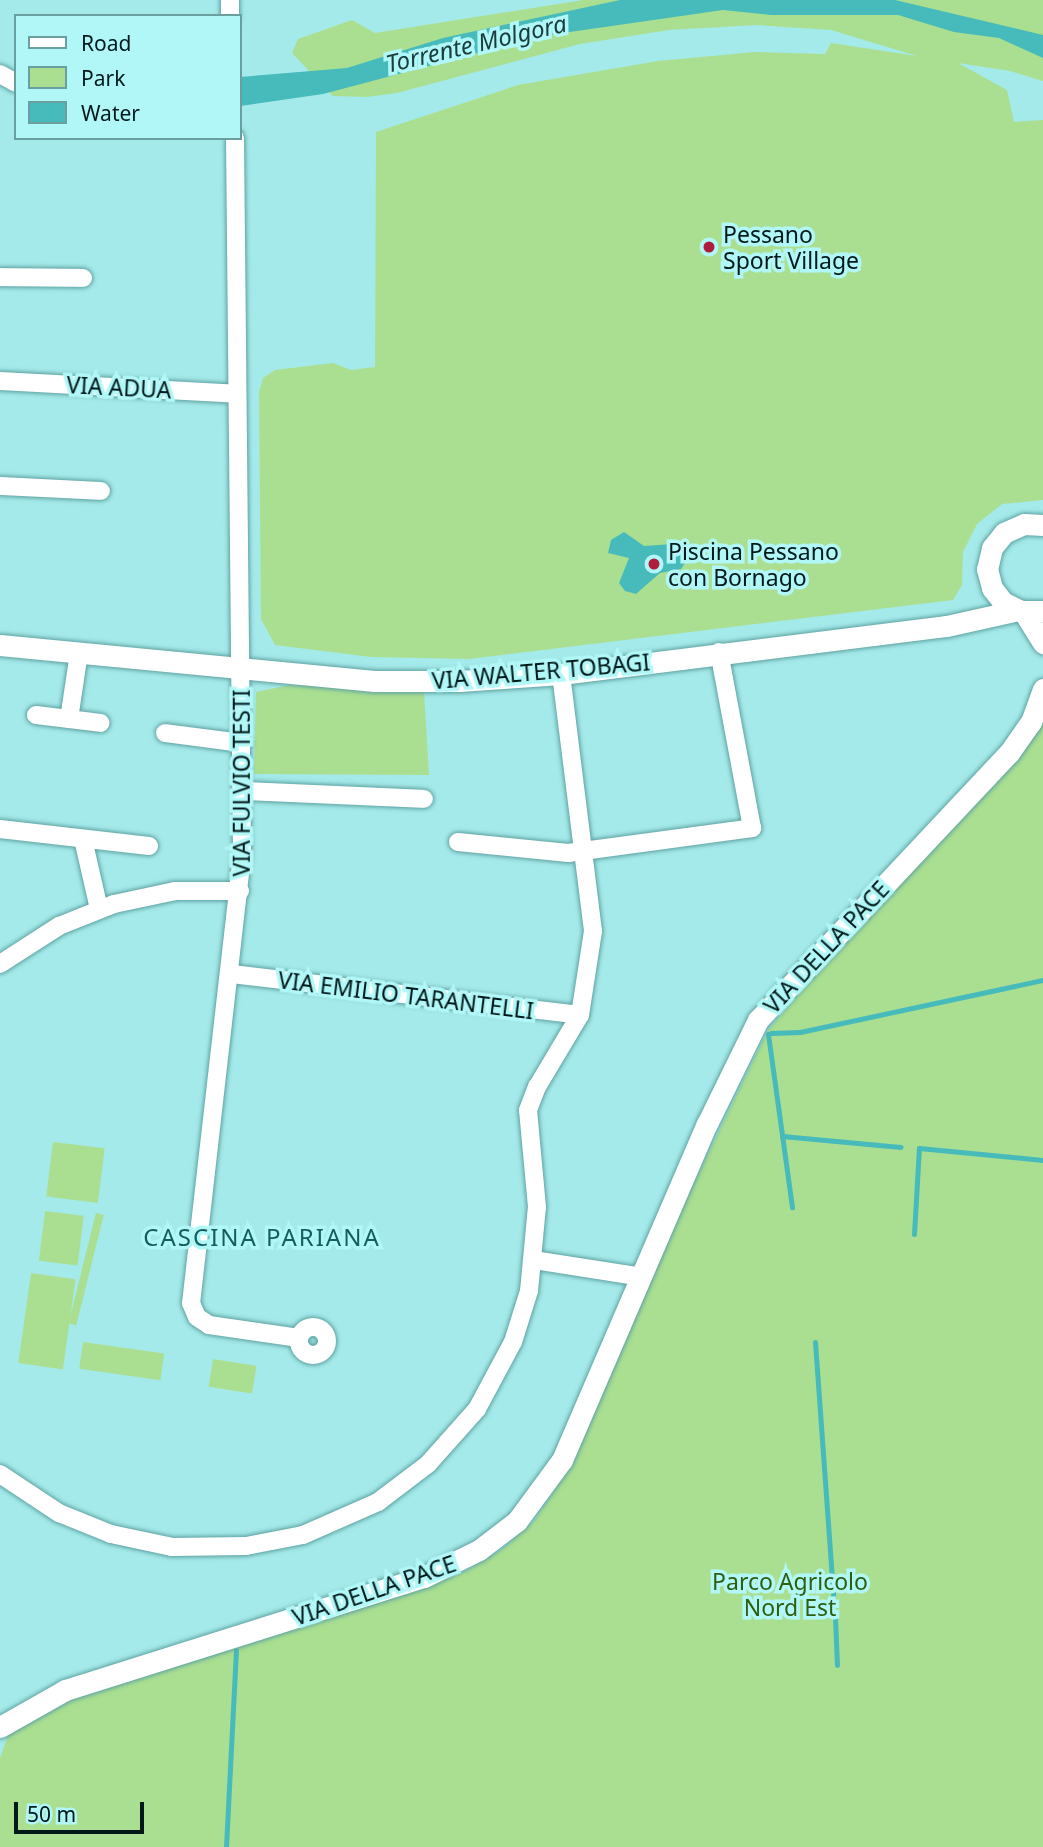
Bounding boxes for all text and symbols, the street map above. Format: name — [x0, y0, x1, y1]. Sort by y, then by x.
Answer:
water label: Torrente Molgora — [383, 8, 569, 78]
legend — [14, 14, 242, 140]
text: Road — [81, 29, 131, 57]
text: Park — [81, 64, 125, 92]
text: Water — [81, 99, 140, 127]
place label: Pessano Sport Village — [723, 220, 859, 274]
marker: Pessano Sport Village — [701, 239, 717, 255]
street label: VIA ADUA — [66, 370, 172, 404]
place label: Piscina Pessano con Bornago — [668, 537, 839, 591]
marker: Piscina Pessano con Bornago — [646, 556, 662, 572]
street label: VIA WALTER TOBAGI — [431, 648, 651, 694]
street label: VIA FULVIO TESTI — [227, 690, 255, 876]
street label: VIA DELLA PACE — [758, 875, 894, 1019]
street label: VIA EMILIO TARANTELLI — [277, 966, 535, 1024]
district label: CASCINA PARIANA — [145, 1223, 379, 1251]
street label: VIA DELLA PACE — [289, 1549, 459, 1631]
park label: Parco Agricolo Nord Est — [712, 1567, 868, 1621]
scale bar — [18, 1787, 147, 1831]
text: 50 m — [27, 1800, 76, 1828]

